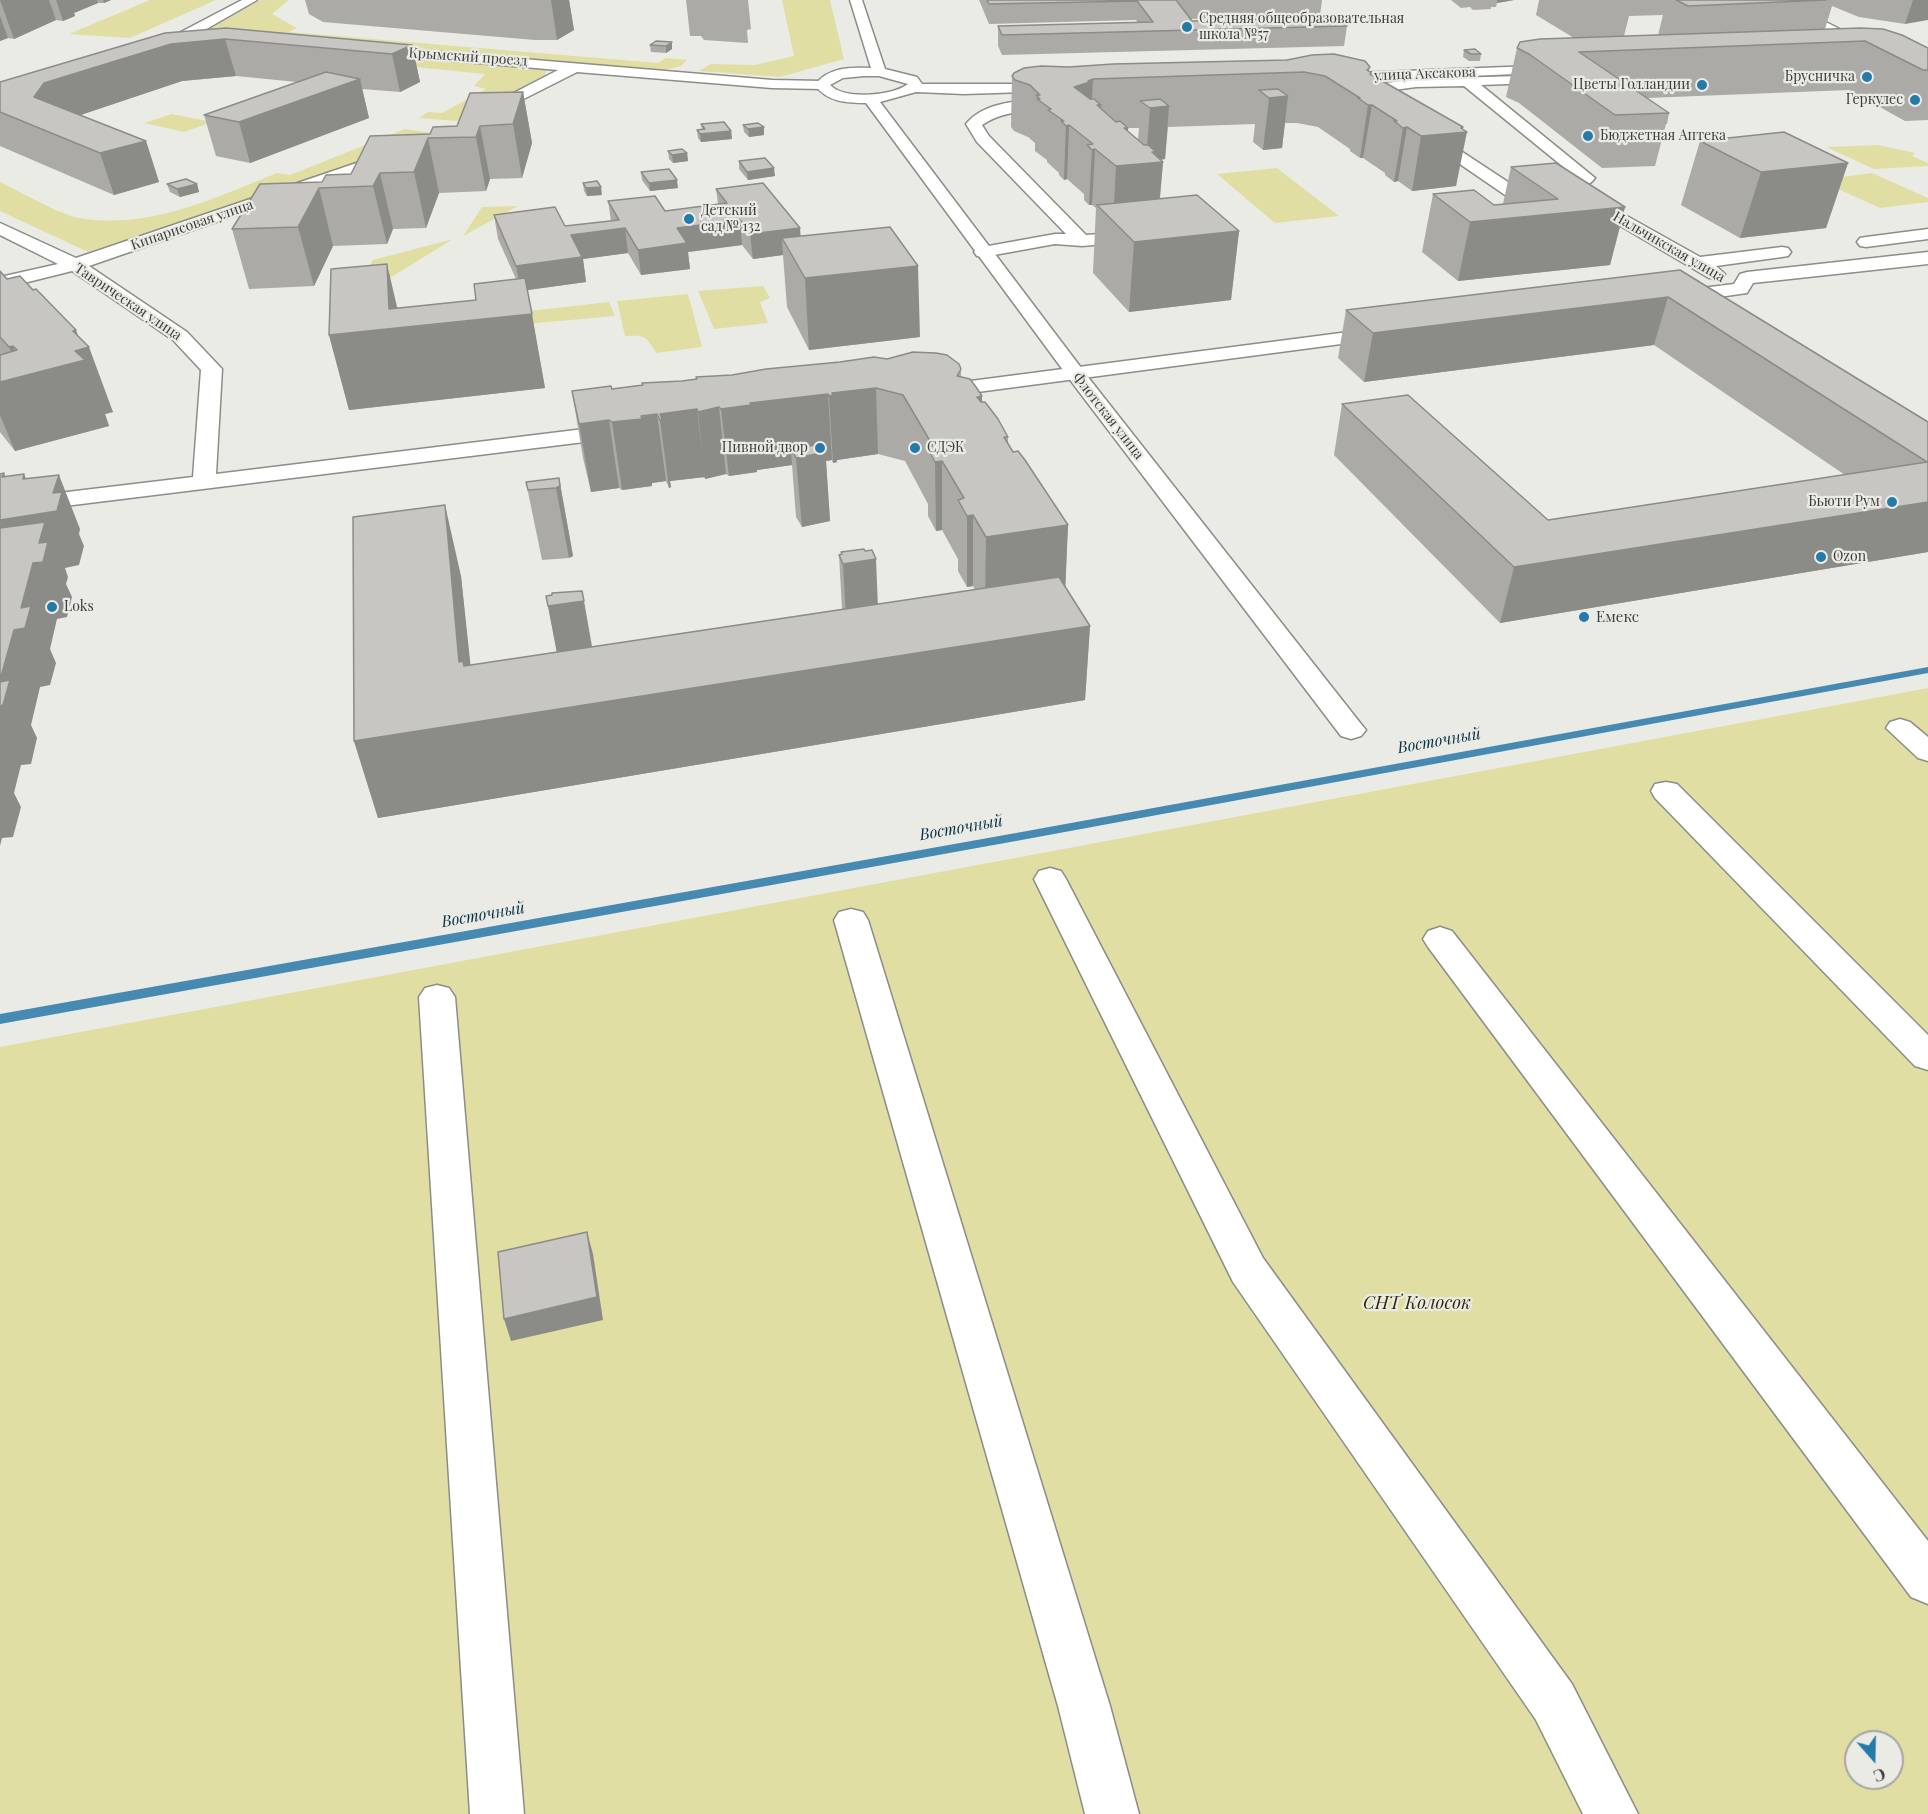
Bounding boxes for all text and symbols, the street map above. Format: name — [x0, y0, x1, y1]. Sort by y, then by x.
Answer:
place label: Средняя общеобразовательная школа №57 — [1199, 11, 1404, 44]
marker: Средняя общеобразовательная школа №57 — [1180, 20, 1194, 34]
street label: Крымский проезд — [408, 44, 528, 70]
street label: улица Аксакова — [1374, 64, 1476, 84]
place label: Брусничка — [1785, 69, 1855, 85]
marker: Брусничка — [1860, 70, 1874, 84]
place label: Цветы Голландии — [1573, 77, 1690, 93]
marker: Цветы Голландии — [1695, 78, 1709, 92]
place label: Геркулес — [1846, 92, 1903, 108]
marker: Геркулес — [1908, 93, 1922, 107]
place label: Бюджетная Аптека — [1600, 128, 1726, 144]
marker: Бюджетная Аптека — [1581, 129, 1595, 143]
street label: Кипарисовая улица — [128, 196, 256, 254]
place label: Детский сад № 132 — [701, 203, 761, 236]
street label: Нальчикская улица — [1610, 208, 1728, 286]
marker: Детский сад № 132 — [682, 212, 696, 226]
street label: Таврическая улица — [71, 260, 185, 344]
street label: Флотская улица — [1069, 369, 1147, 463]
place label: Пивной двор — [722, 440, 808, 456]
place label: СДЭК — [927, 440, 965, 456]
marker: Пивной двор — [813, 441, 827, 455]
marker: СДЭК — [908, 441, 922, 455]
place label: Бьюти Рум — [1808, 494, 1880, 510]
marker: Бьюти Рум — [1885, 495, 1899, 509]
place label: Ozon — [1833, 549, 1866, 565]
marker: Ozon — [1814, 550, 1828, 564]
place label: Loks — [64, 599, 94, 615]
marker: Loks — [45, 600, 59, 614]
place label: Емекс — [1596, 608, 1639, 626]
marker: Емекс — [1577, 610, 1591, 624]
water label: Восточный — [1396, 724, 1482, 758]
water label: Восточный — [918, 811, 1004, 845]
water label: Восточный — [440, 898, 526, 932]
park label: СНТ Колосок — [1363, 1292, 1471, 1314]
north arrow — [1844, 1730, 1904, 1790]
text: С — [1871, 1764, 1889, 1787]

